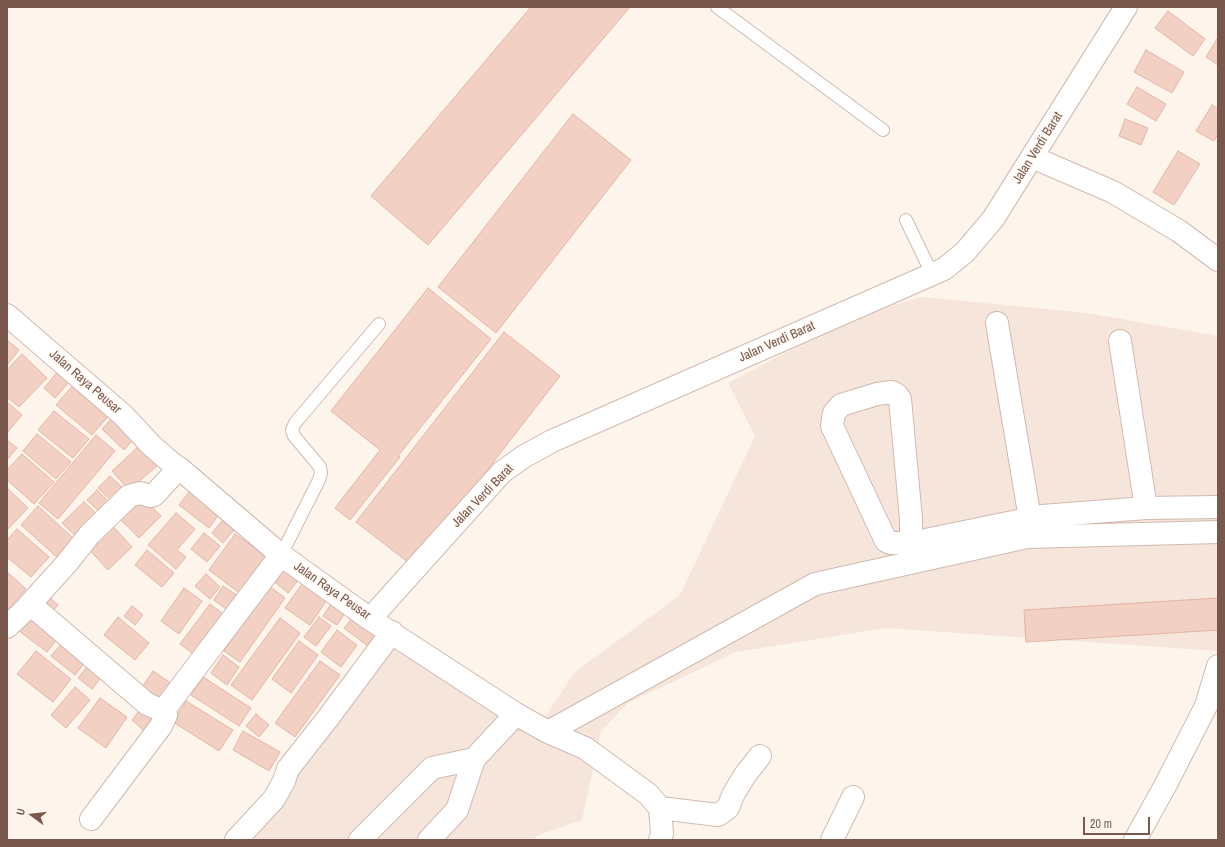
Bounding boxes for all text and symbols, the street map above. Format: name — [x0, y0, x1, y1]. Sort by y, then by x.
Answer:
street label: Jalan Verdi Barat — [1010, 109, 1066, 187]
street label: Jalan Verdi Barat — [736, 318, 818, 366]
street label: Jalan Raya Peusar — [46, 347, 124, 417]
street label: Jalan Verdi Barat — [449, 461, 517, 531]
street label: Jalan Raya Peusar — [291, 559, 373, 623]
north arrow — [12, 795, 52, 835]
text: U — [13, 807, 28, 817]
scale bar — [1085, 809, 1152, 835]
text: 20 m — [1090, 816, 1112, 832]

